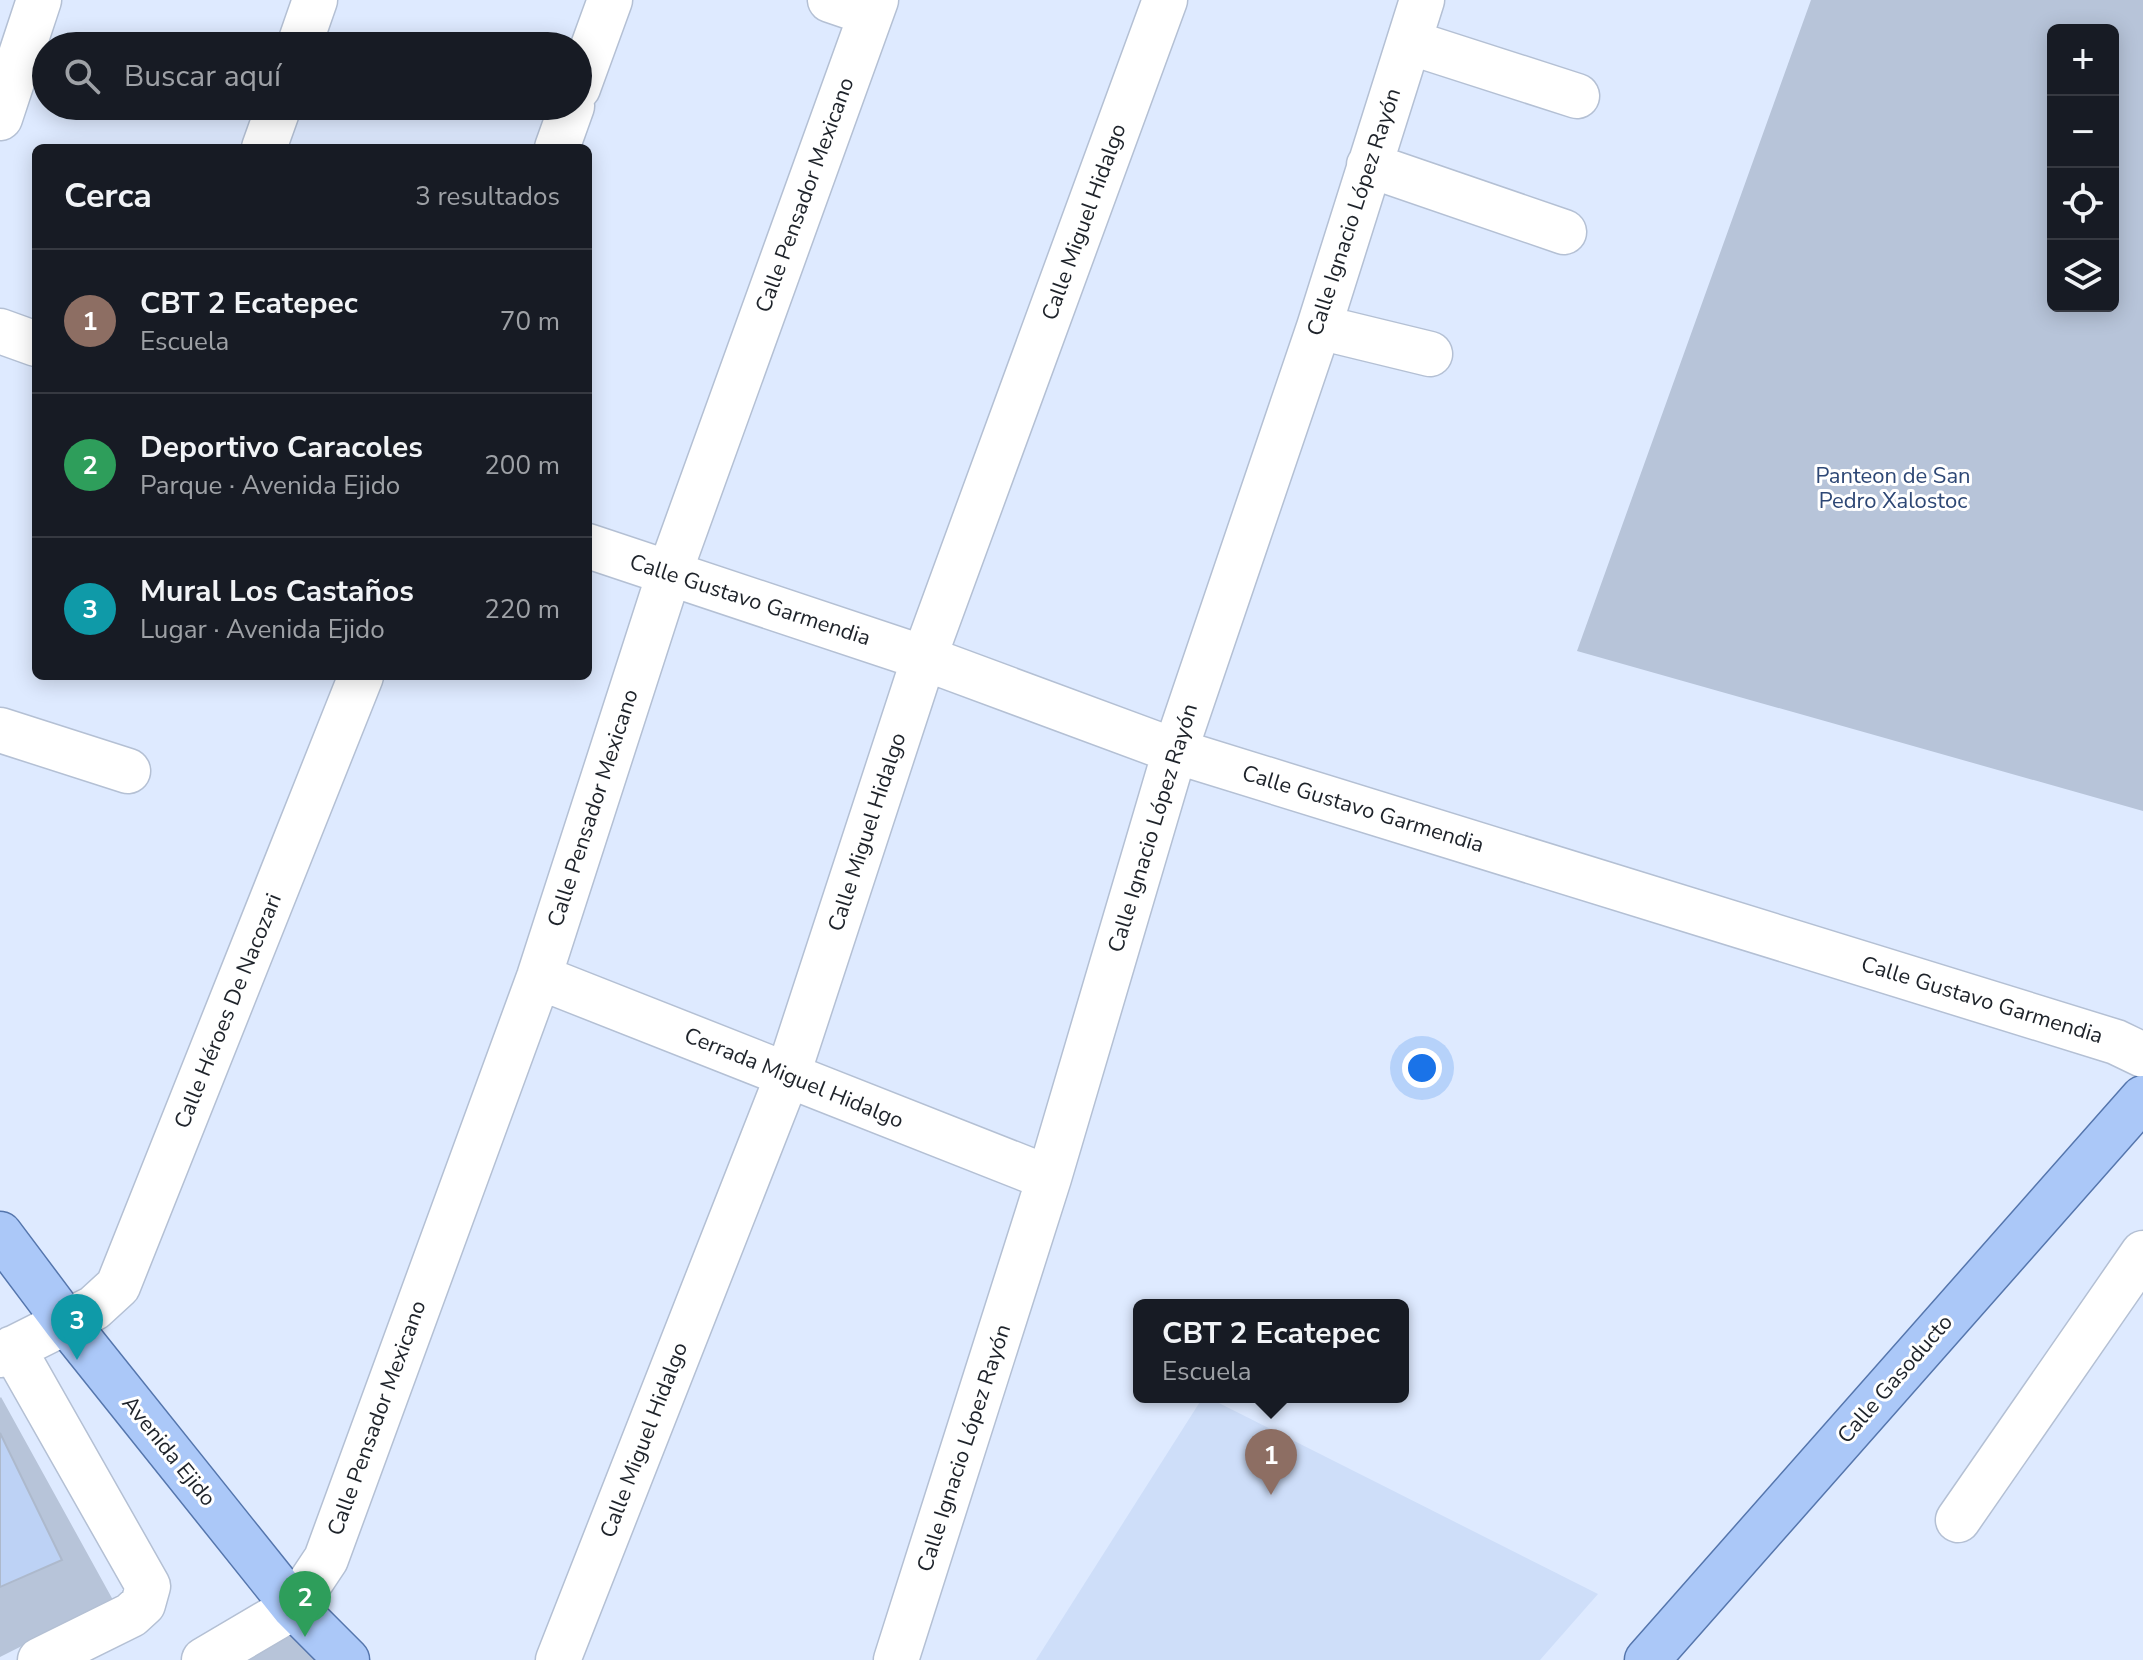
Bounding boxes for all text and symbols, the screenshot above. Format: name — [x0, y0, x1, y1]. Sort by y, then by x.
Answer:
map controls — [2047, 24, 2119, 312]
button: + — [2047, 24, 2119, 96]
search box — [32, 32, 592, 120]
icon: search — [60, 54, 104, 98]
text: Buscar aquí — [124, 56, 281, 97]
street label: Calle Pensador Mexicano — [748, 73, 862, 317]
street label: Calle Ignacio López Rayón — [1300, 84, 1408, 340]
button: − — [2047, 96, 2119, 168]
street label: Calle Miguel Hidalgo — [1034, 119, 1134, 325]
button: locate — [2047, 168, 2119, 240]
text: Cerca — [64, 173, 152, 219]
text: 3 resultados — [415, 179, 560, 214]
button: layers — [2047, 240, 2119, 312]
text: CBT 2 Ecatepec — [140, 283, 358, 324]
text: 1 — [82, 304, 98, 339]
text: 70 m — [500, 304, 560, 339]
text: Escuela — [140, 324, 229, 359]
text: Deportivo Caracoles — [140, 427, 423, 468]
text: 2 — [82, 448, 98, 483]
text: 200 m — [484, 448, 560, 483]
park label: Panteon de San Pedro Xalostoc — [1815, 461, 1971, 516]
text: Parque · Avenida Ejido — [140, 468, 400, 503]
street label: Calle Gustavo Garmendia — [626, 547, 874, 653]
text: Mural Los Castaños — [140, 571, 414, 612]
text: 3 — [82, 592, 98, 627]
text: 220 m — [484, 592, 560, 627]
text: Lugar · Avenida Ejido — [140, 612, 385, 647]
street label: Calle Pensador Mexicano — [540, 685, 646, 931]
street label: Calle Ignacio López Rayón — [1101, 700, 1205, 956]
street label: Calle Miguel Hidalgo — [821, 729, 913, 935]
street label: Calle Gustavo Garmendia — [1238, 758, 1488, 860]
street label: Calle Héroes De Nacozari — [167, 889, 289, 1133]
street label: Calle Gustavo Garmendia — [1857, 949, 2107, 1051]
street label: Cerrada Miguel Hidalgo — [680, 1020, 908, 1136]
your location — [1402, 1048, 1442, 1088]
pin: 3 — [51, 1294, 103, 1360]
street label: Calle Pensador Mexicano — [320, 1296, 434, 1540]
popup — [1133, 1299, 1409, 1403]
street label: Calle Gasoducto — [1831, 1308, 1959, 1450]
text: CBT 2 Ecatepec — [1162, 1313, 1380, 1354]
street label: Calle Ignacio López Rayón — [910, 1320, 1018, 1576]
street label: Calle Miguel Hidalgo — [593, 1338, 695, 1542]
text: Escuela — [1162, 1354, 1251, 1389]
street label: Avenida Ejido — [115, 1389, 223, 1513]
pin: 1 — [1245, 1429, 1297, 1495]
pin: 2 — [279, 1571, 331, 1637]

